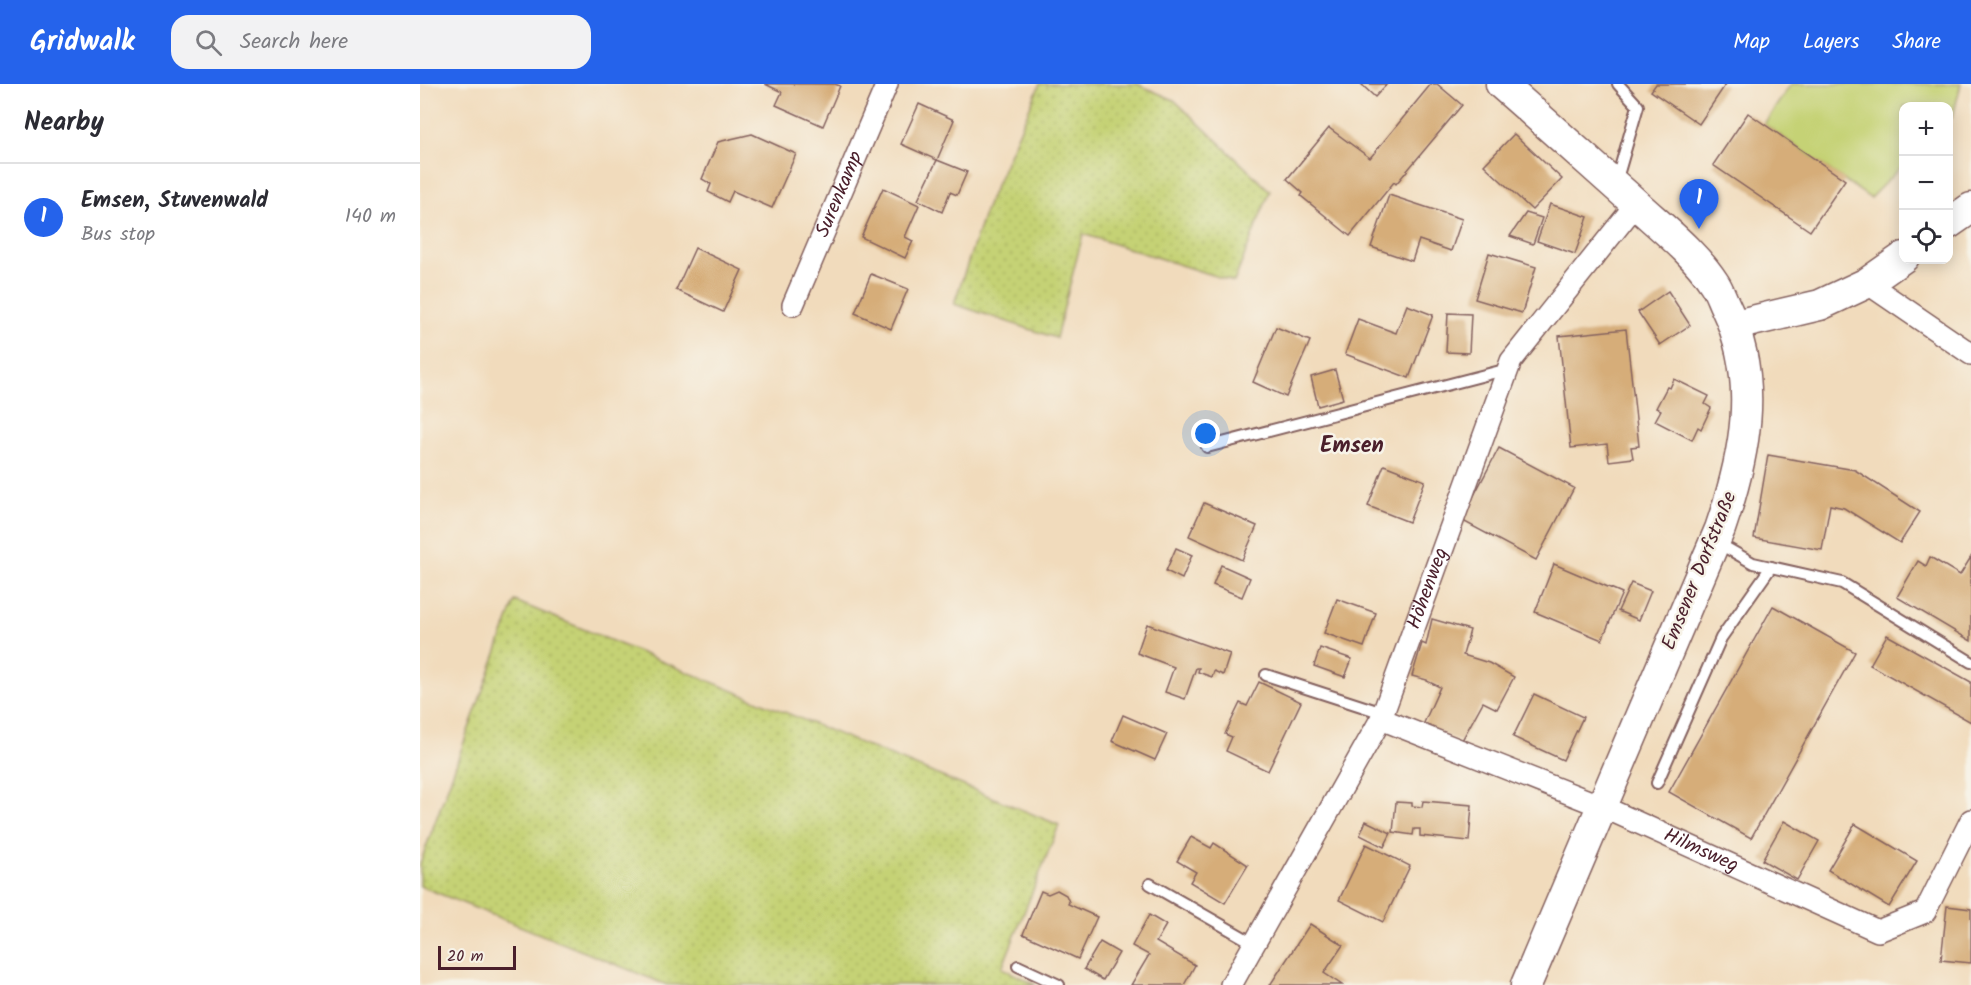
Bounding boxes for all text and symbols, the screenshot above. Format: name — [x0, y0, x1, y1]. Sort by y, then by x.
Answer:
search box — [171, 15, 591, 69]
text: Gridwalk — [30, 20, 135, 65]
text: Search here — [240, 25, 348, 60]
icon: search — [192, 26, 225, 59]
text: Map — [1733, 26, 1770, 59]
text: Layers — [1803, 26, 1859, 59]
text: Share — [1892, 26, 1941, 59]
text: Nearby — [24, 102, 104, 144]
map controls — [1899, 102, 1953, 264]
button: + — [1899, 102, 1953, 156]
street label: Surenkamp — [807, 146, 873, 243]
button: − — [1899, 156, 1953, 210]
pin: 1 — [1680, 180, 1718, 229]
text: Emsen, Stuvenwald — [81, 184, 268, 219]
text: 1 — [40, 201, 47, 233]
text: 140 m — [345, 201, 396, 233]
button: locate — [1899, 210, 1953, 264]
text: Bus stop — [81, 219, 155, 251]
your location — [1191, 419, 1220, 448]
district label: Emsen — [1320, 429, 1384, 464]
street label: Emsener Dorfstraße — [1654, 487, 1746, 655]
street label: Höhenweg — [1399, 543, 1458, 634]
street label: Hilmsweg — [1658, 820, 1744, 882]
scale bar — [438, 943, 516, 970]
text: 20 m — [447, 944, 483, 969]

